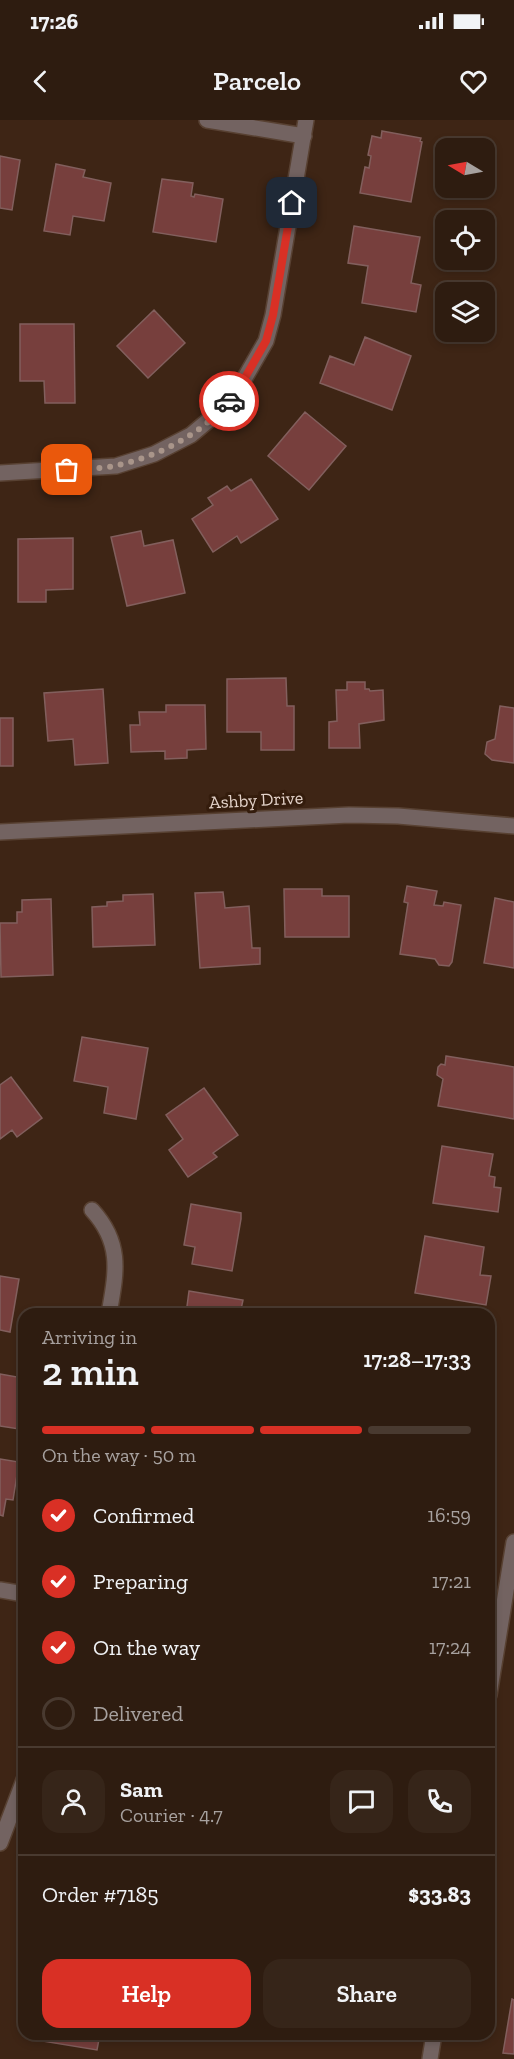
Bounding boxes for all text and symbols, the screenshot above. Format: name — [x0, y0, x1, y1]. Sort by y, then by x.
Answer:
text: 17:26 — [30, 8, 78, 35]
icon: back — [24, 65, 57, 98]
text: Parcelo — [213, 65, 301, 97]
icon: heart — [457, 65, 490, 98]
north arrow — [435, 138, 495, 198]
map controls — [435, 138, 495, 342]
pin — [266, 177, 317, 228]
icon: home — [275, 186, 308, 219]
button: locate — [435, 210, 495, 270]
button: layers — [435, 282, 495, 342]
courier — [199, 371, 259, 431]
icon: car — [213, 385, 246, 418]
pin — [41, 444, 92, 495]
icon: bag — [50, 453, 83, 486]
street label: Ashby Drive — [208, 787, 304, 813]
text: Arriving in — [42, 1325, 137, 1349]
text: 17:28–17:33 — [363, 1346, 471, 1373]
text: 2 min — [42, 1348, 139, 1395]
text: On the way · 50 m — [42, 1443, 196, 1467]
icon: check — [42, 1499, 75, 1532]
text: Confirmed — [93, 1502, 194, 1529]
text: 16:59 — [427, 1503, 471, 1527]
icon: check — [42, 1565, 75, 1598]
text: Preparing — [93, 1568, 188, 1595]
text: 17:21 — [432, 1569, 471, 1593]
icon: check — [42, 1631, 75, 1664]
text: On the way — [93, 1634, 200, 1661]
text: 17:24 — [429, 1635, 471, 1659]
text: Delivered — [93, 1700, 183, 1727]
button: person — [42, 1770, 105, 1833]
button: chat — [330, 1770, 393, 1833]
button: phone — [408, 1770, 471, 1833]
text: Sam — [120, 1776, 163, 1803]
text: Courier · 4.7 — [120, 1803, 223, 1827]
text: Order #7185 — [42, 1881, 159, 1908]
text: $33.83 — [408, 1881, 471, 1908]
button: Help — [42, 1959, 251, 2028]
button: Share — [263, 1959, 471, 2028]

